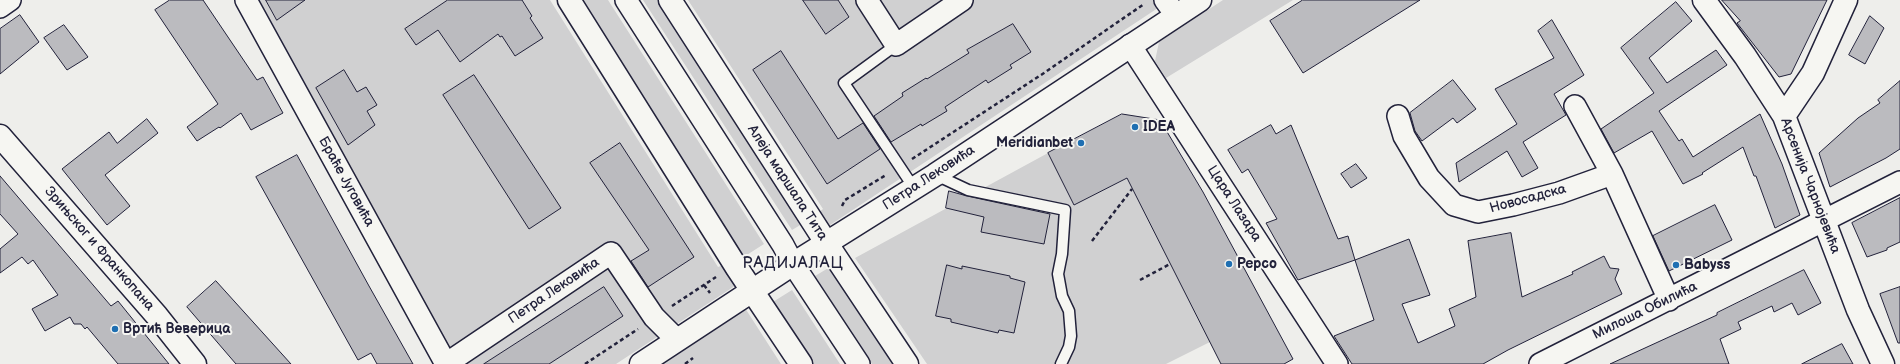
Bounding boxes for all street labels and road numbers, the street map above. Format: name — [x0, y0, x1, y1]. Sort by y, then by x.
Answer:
street label: Арсенија Чарнојевића — [1776, 116, 1844, 256]
street label: Алеја маршала Тита — [743, 122, 831, 244]
street label: Браће Југовића — [314, 134, 378, 230]
street label: Петра Лековића — [880, 142, 978, 214]
street label: Цара Лазара — [1203, 163, 1265, 245]
street label: Новосадска — [1488, 181, 1568, 217]
street label: Зрињског и Франкопана — [40, 183, 158, 315]
street label: Петра Лековића — [505, 254, 603, 328]
street label: Милоша Обилића — [1590, 278, 1700, 344]

